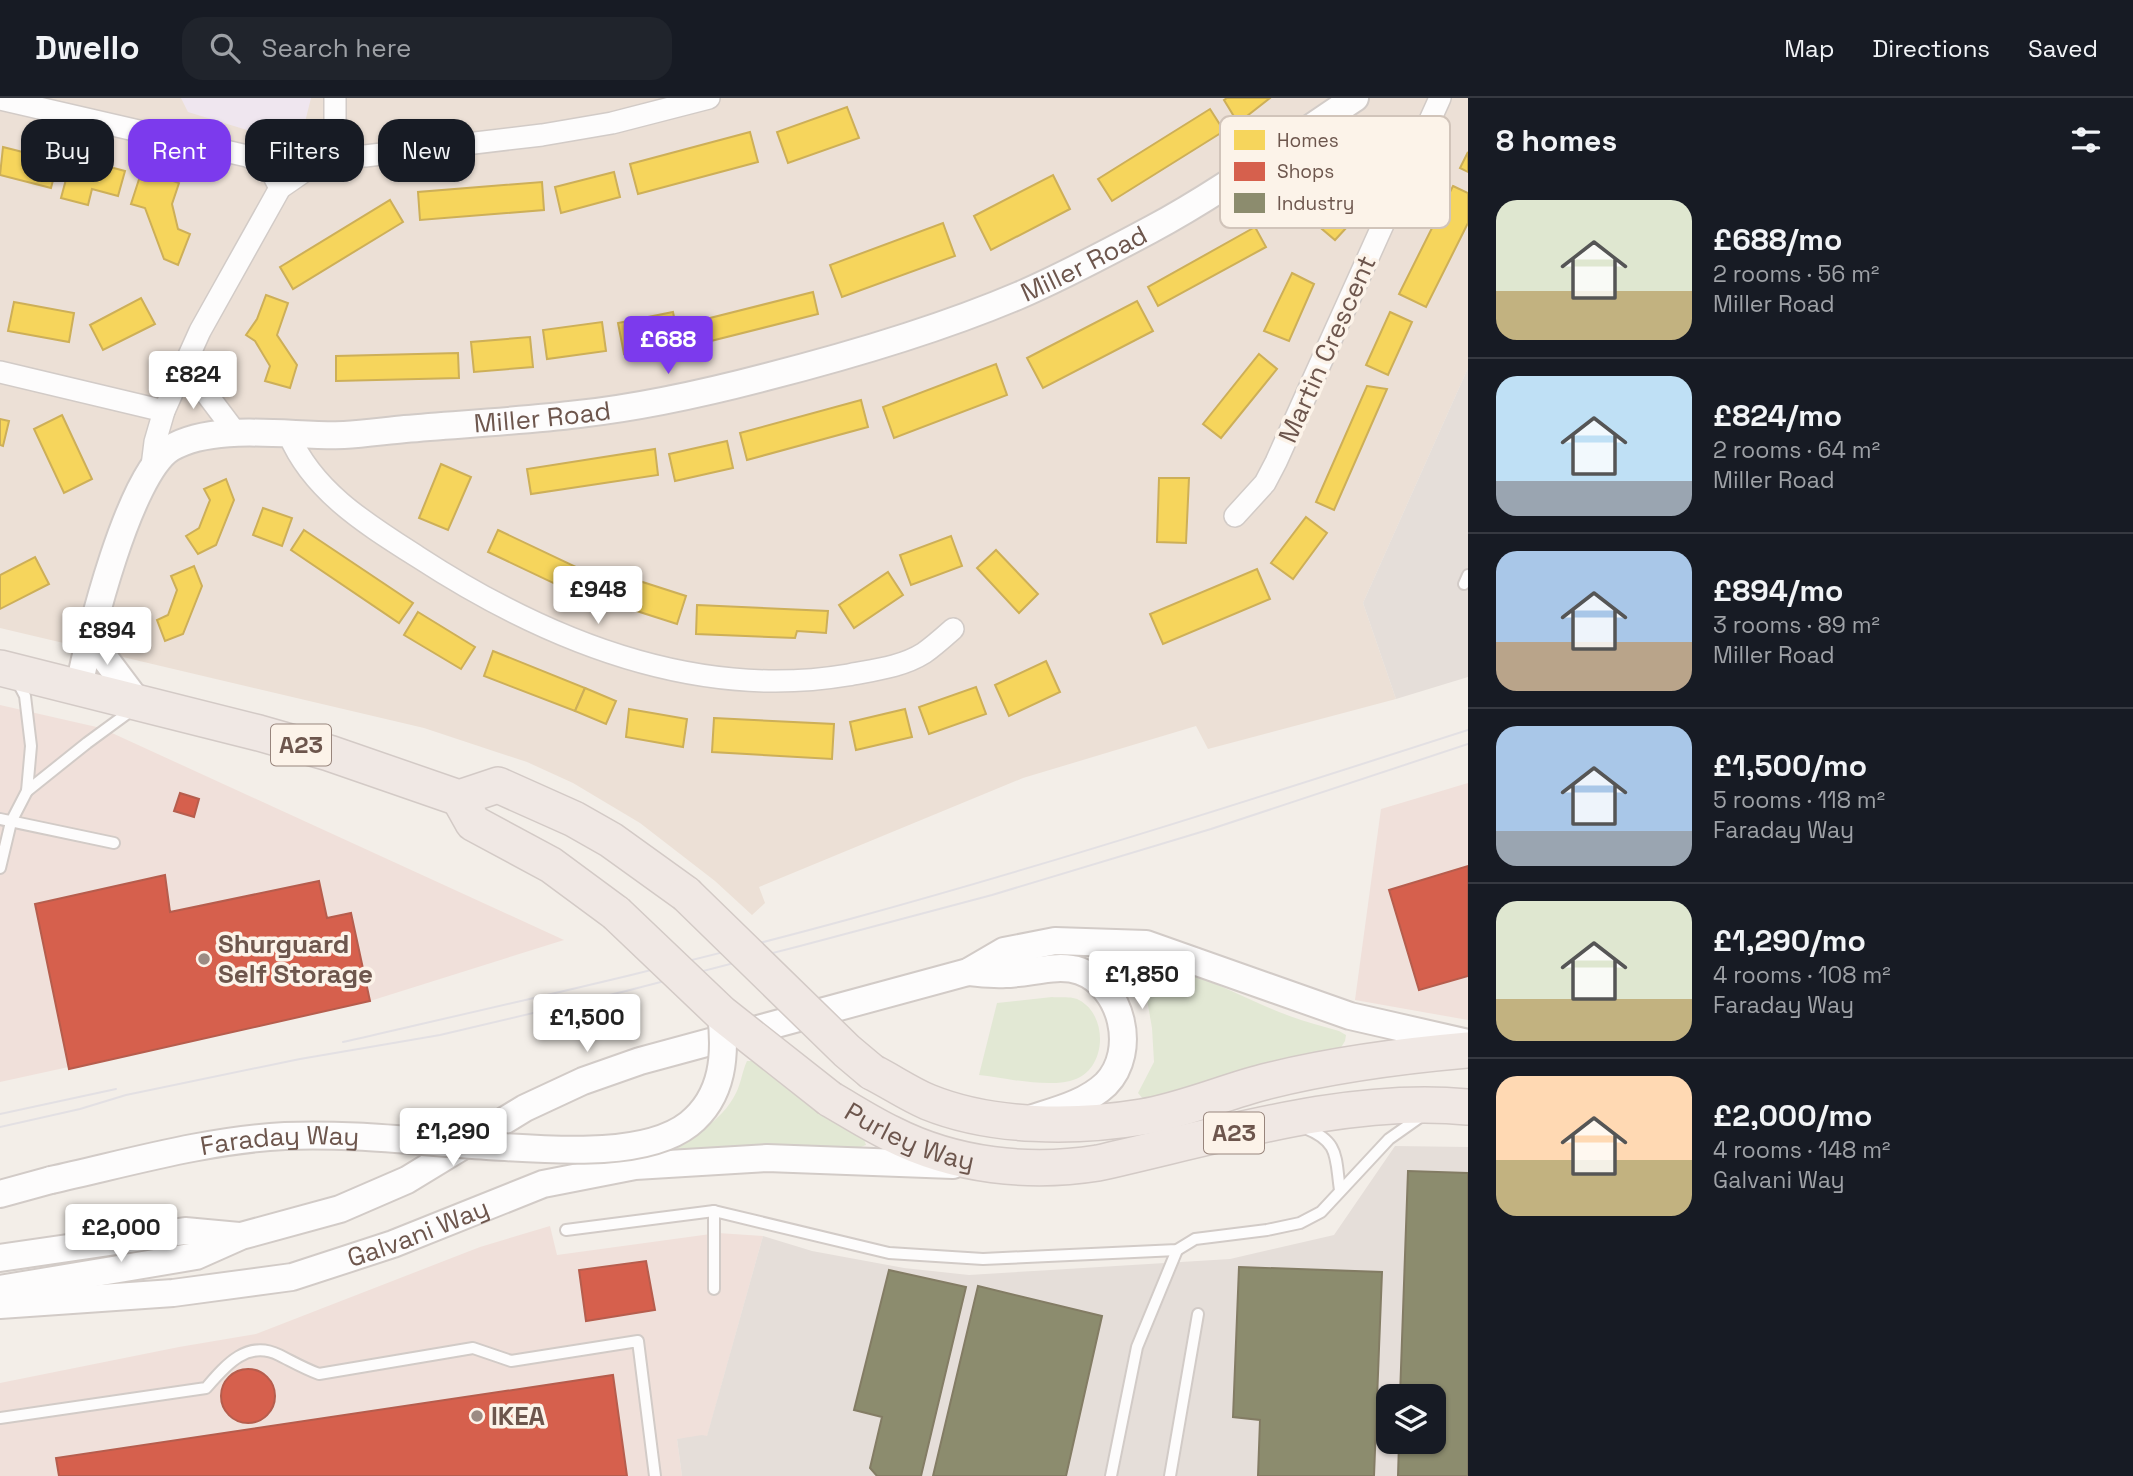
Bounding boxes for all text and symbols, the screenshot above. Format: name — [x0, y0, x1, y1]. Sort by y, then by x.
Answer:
search box — [182, 17, 672, 80]
text: Dwello — [35, 27, 140, 69]
icon: search — [206, 29, 244, 67]
text: Search here — [262, 31, 411, 65]
text: Map — [1784, 33, 1834, 64]
text: Directions — [1872, 33, 1990, 64]
text: Saved — [2028, 33, 2098, 64]
legend — [1220, 116, 1450, 228]
chip: Buy — [21, 119, 114, 182]
chip: Rent — [128, 119, 231, 182]
chip: Filters — [245, 119, 364, 182]
chip: New — [378, 119, 475, 182]
text: 8 homes — [1496, 121, 1617, 160]
icon: filters — [2067, 121, 2105, 159]
text: Homes — [1277, 128, 1339, 153]
text: Shops — [1277, 159, 1334, 184]
text: Industry — [1277, 191, 1354, 216]
street label: Miller Road — [1015, 218, 1153, 310]
text: £688/mo — [1713, 220, 1842, 259]
icon: home — [1552, 228, 1636, 312]
street label: Martin Crescent — [1270, 250, 1384, 448]
text: 2 rooms · 56 m² — [1713, 259, 1879, 289]
text: Miller Road — [1713, 289, 1834, 319]
pin: £688 — [627, 316, 709, 376]
text: £688 — [640, 324, 696, 354]
pin: £824 — [152, 352, 234, 411]
text: £824 — [165, 359, 221, 389]
street label: Miller Road — [473, 393, 613, 441]
text: £824/mo — [1713, 396, 1842, 435]
icon: home — [1552, 404, 1636, 488]
text: 2 rooms · 64 m² — [1713, 435, 1880, 465]
text: Miller Road — [1713, 465, 1834, 495]
pin: £948 — [557, 566, 639, 626]
text: £894/mo — [1713, 571, 1843, 610]
text: £948 — [569, 574, 627, 604]
icon: home — [1552, 579, 1636, 663]
pin: £894 — [66, 608, 148, 667]
text: 3 rooms · 89 m² — [1713, 610, 1880, 640]
text: £894 — [78, 615, 136, 645]
text: Miller Road — [1713, 640, 1834, 670]
road number: A23 — [271, 724, 331, 766]
text: £1,500/mo — [1713, 746, 1867, 785]
icon: home — [1552, 754, 1636, 838]
text: 5 rooms · 118 m² — [1713, 785, 1885, 815]
text: Faraday Way — [1713, 815, 1854, 845]
text: £1,290/mo — [1713, 921, 1866, 960]
place label: Shurguard Self Storage — [218, 927, 373, 991]
icon: home — [1552, 929, 1636, 1013]
marker: Shurguard Self Storage — [196, 951, 212, 967]
pin: £1,850 — [1085, 951, 1199, 1011]
text: £1,850 — [1105, 959, 1179, 989]
text: 4 rooms · 108 m² — [1713, 960, 1891, 990]
text: Faraday Way — [1713, 990, 1854, 1020]
pin: £1,500 — [530, 995, 644, 1054]
text: £1,500 — [549, 1002, 625, 1032]
street label: Purley Way — [838, 1094, 978, 1178]
text: £2,000/mo — [1713, 1096, 1872, 1135]
icon: home — [1552, 1104, 1636, 1188]
pin: £1,290 — [396, 1108, 510, 1168]
road number: A23 — [1204, 1113, 1264, 1154]
text: £1,290 — [416, 1116, 490, 1146]
street label: Faraday Way — [198, 1118, 360, 1163]
text: 4 rooms · 148 m² — [1713, 1135, 1890, 1165]
text: Galvani Way — [1713, 1165, 1845, 1195]
street label: Galvani Way — [343, 1190, 494, 1275]
pin: £2,000 — [64, 1204, 178, 1264]
text: £2,000 — [81, 1212, 161, 1242]
map controls — [1376, 1384, 1446, 1454]
button: layers — [1376, 1384, 1446, 1454]
place label: IKEA — [491, 1399, 546, 1433]
marker: IKEA — [469, 1408, 485, 1424]

